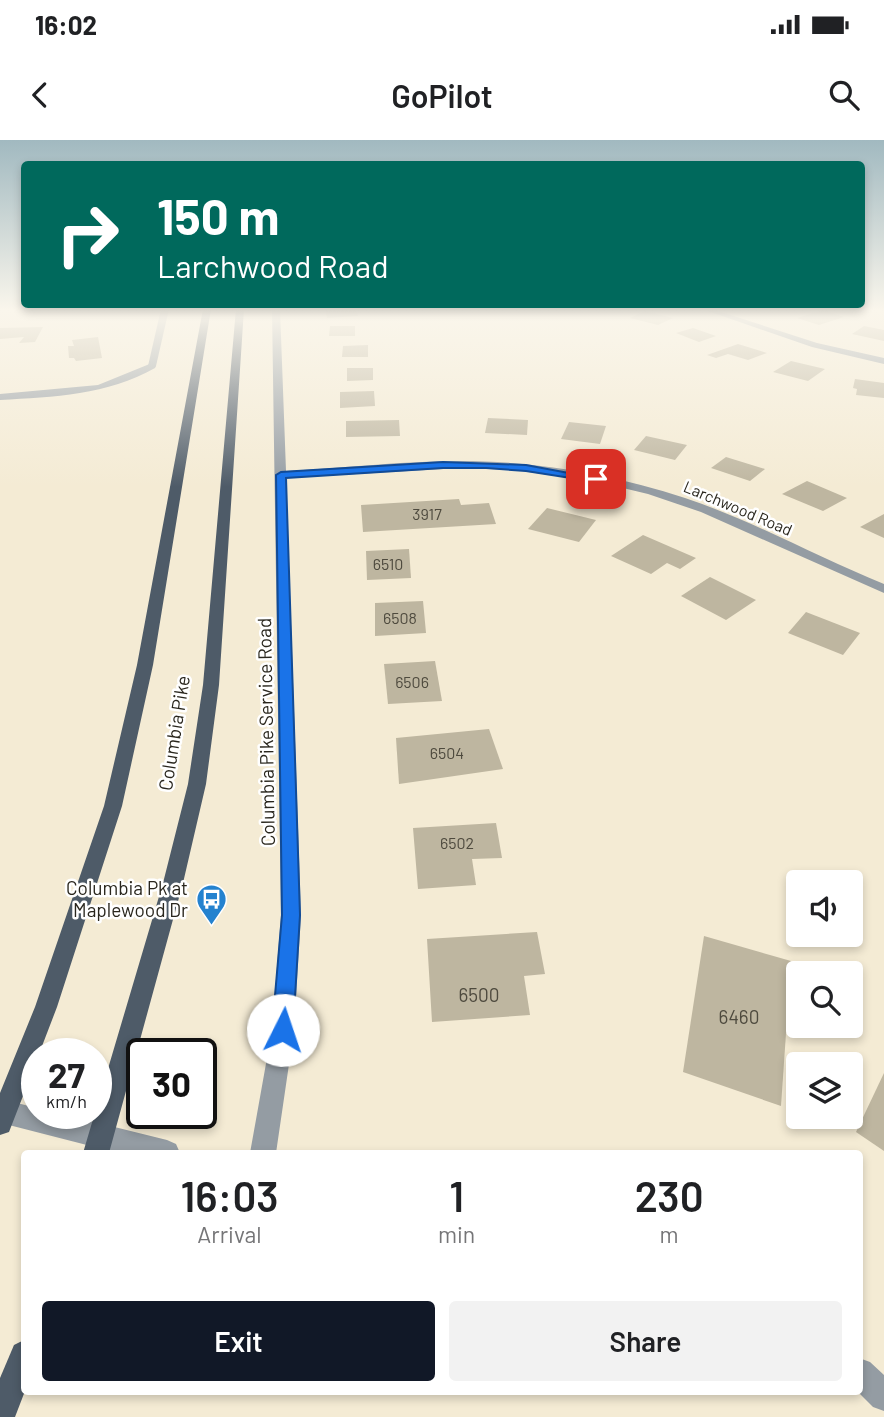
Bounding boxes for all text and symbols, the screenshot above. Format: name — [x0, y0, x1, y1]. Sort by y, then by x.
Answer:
text: 16:02 — [35, 9, 97, 40]
icon: back — [21, 76, 59, 114]
text: GoPilot — [391, 76, 493, 114]
icon: search — [825, 76, 863, 114]
text: 150 m — [157, 186, 279, 245]
icon: right — [42, 189, 133, 280]
text: Larchwood Road — [157, 246, 389, 284]
pin — [566, 449, 626, 509]
icon: arrive — [577, 460, 615, 498]
street label: Larchwood Road — [681, 476, 795, 539]
house number: 3917 — [412, 504, 442, 523]
house number: 6510 — [373, 554, 403, 573]
house number: 6508 — [383, 608, 417, 627]
street label: Columbia Pike Service Road — [252, 618, 279, 846]
house number: 6506 — [395, 672, 429, 691]
street label: Columbia Pike — [153, 674, 194, 792]
house number: 6504 — [430, 743, 464, 762]
house number: 6502 — [440, 833, 474, 852]
map controls — [786, 870, 863, 1129]
button: sound — [786, 870, 863, 947]
place label: Columbia Pk at Maplewood Dr — [66, 876, 188, 921]
bus stop icon: Columbia Pk at Maplewood Dr — [194, 882, 228, 926]
button: search — [786, 961, 863, 1038]
house number: 6500 — [458, 983, 500, 1006]
position arrow — [246, 993, 320, 1067]
house number: 6460 — [719, 1005, 759, 1028]
speed limit sign: 30 — [126, 1038, 217, 1129]
button: layers — [786, 1052, 863, 1129]
text: 27 — [48, 1053, 85, 1095]
text: km/h — [46, 1090, 87, 1112]
text: 16:03 — [180, 1170, 279, 1220]
text: 1 — [449, 1170, 464, 1220]
text: 230 — [635, 1170, 704, 1220]
text: Arrival — [197, 1220, 262, 1248]
text: min — [438, 1220, 475, 1248]
text: m — [660, 1220, 679, 1248]
button: Exit — [42, 1301, 435, 1381]
button: Share — [449, 1301, 842, 1381]

